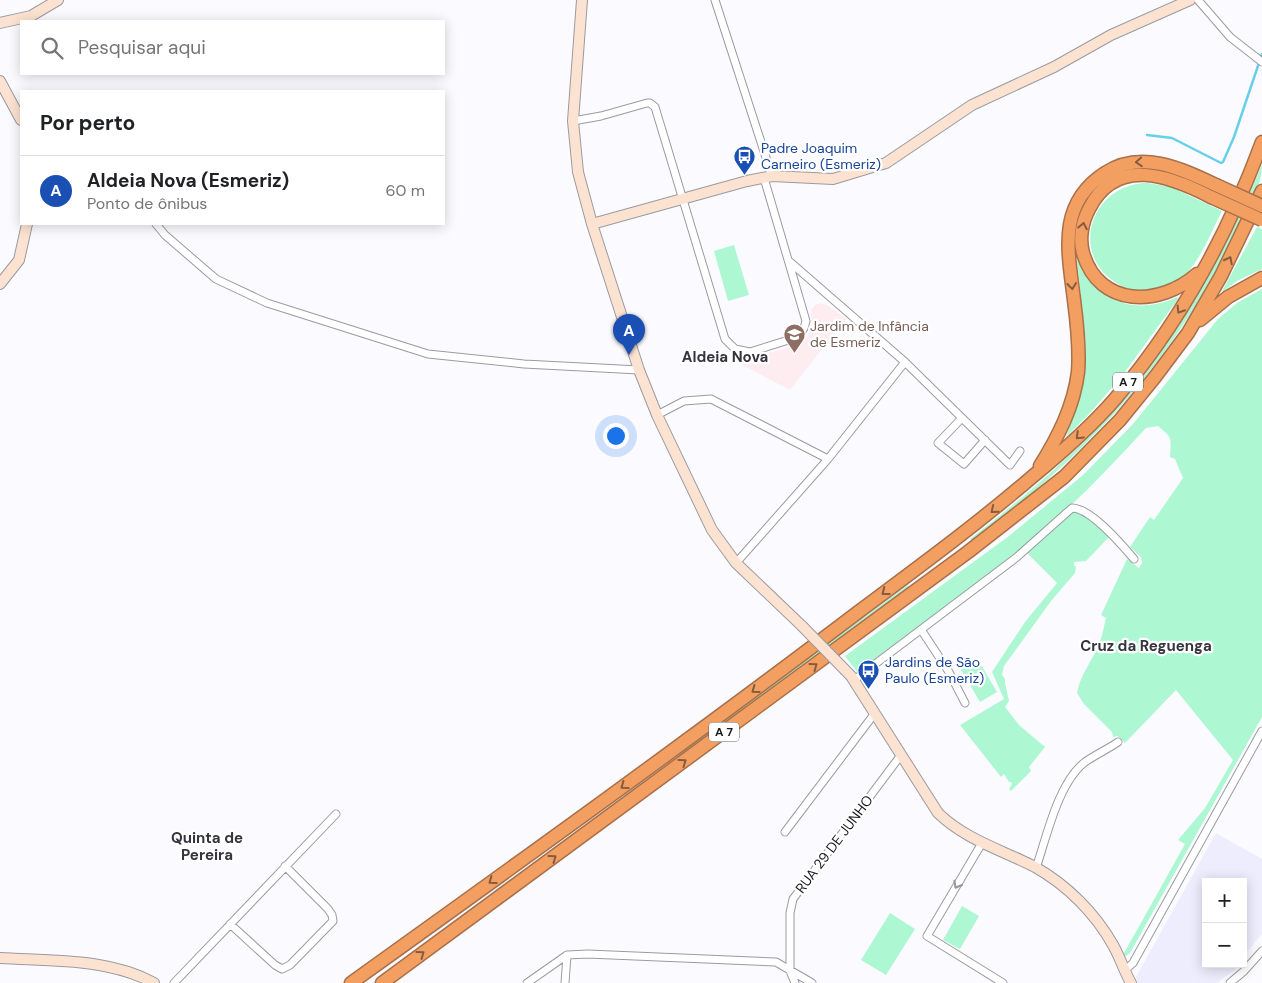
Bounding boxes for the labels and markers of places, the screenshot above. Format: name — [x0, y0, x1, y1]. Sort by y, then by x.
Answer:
place label: Padre Joaquim Carneiro (Esmeriz) — [761, 139, 881, 173]
bus stop icon: Padre Joaquim Carneiro (Esmeriz) — [733, 144, 757, 175]
pin: A — [613, 314, 645, 355]
place label: Jardim de Infância de Esmeriz — [810, 317, 929, 351]
school or university icon: Jardim de Infância de Esmeriz — [782, 322, 806, 353]
place label: Jardins de São Paulo (Esmeriz) — [885, 653, 984, 687]
bus stop icon: Jardins de São Paulo (Esmeriz) — [857, 658, 881, 689]

